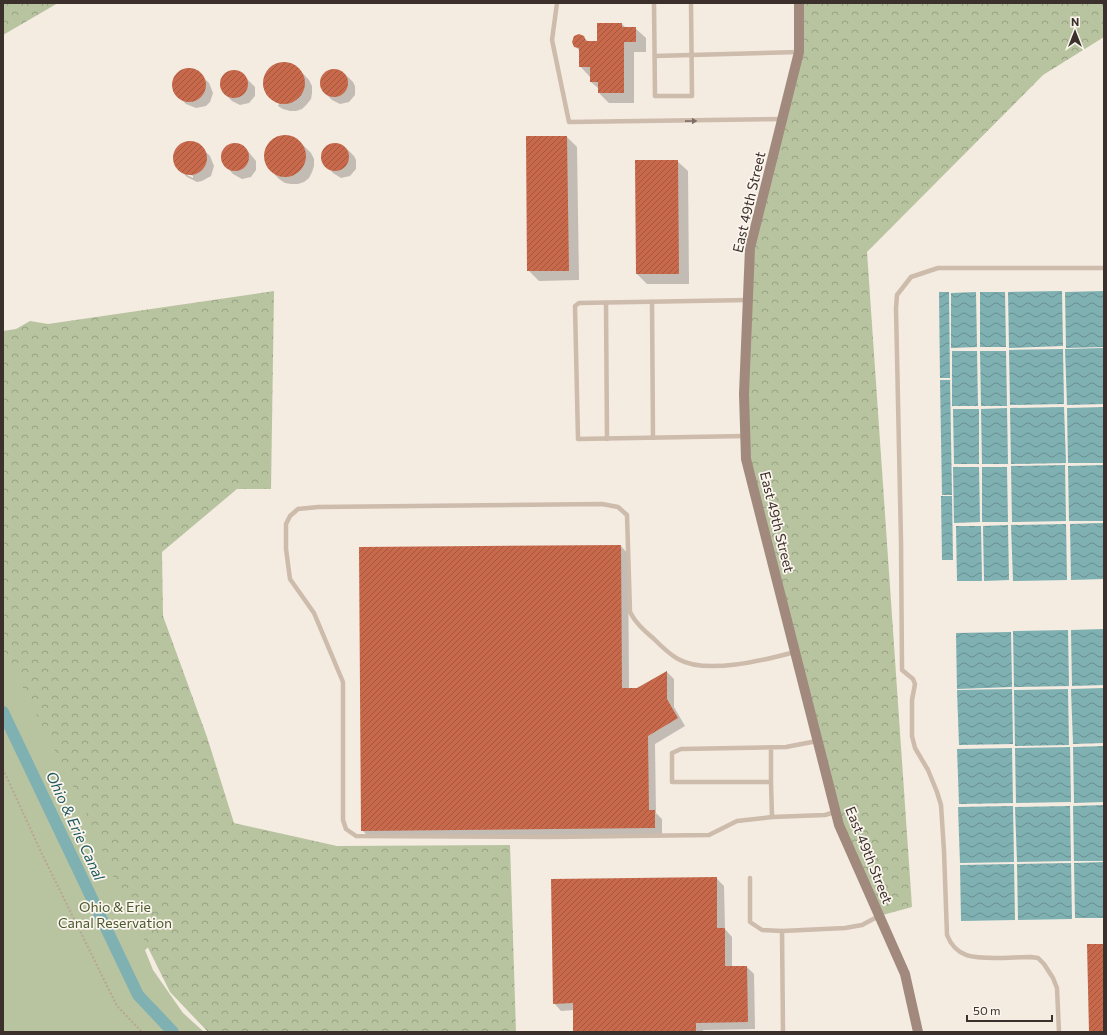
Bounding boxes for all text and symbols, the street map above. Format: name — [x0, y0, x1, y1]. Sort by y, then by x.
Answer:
north arrow — [1055, 12, 1095, 52]
text: N — [1071, 15, 1079, 28]
one-way arrow — [685, 117, 697, 124]
street label: East 49th Street — [729, 149, 768, 254]
street label: East 49th Street — [757, 470, 798, 574]
water label: Ohio & Erie Canal — [43, 768, 110, 884]
street label: East 49th Street — [842, 804, 897, 906]
park label: Ohio & Erie Canal Reservation — [58, 898, 172, 931]
scale bar — [967, 997, 1052, 1023]
text: 50 m — [973, 1003, 1001, 1017]

